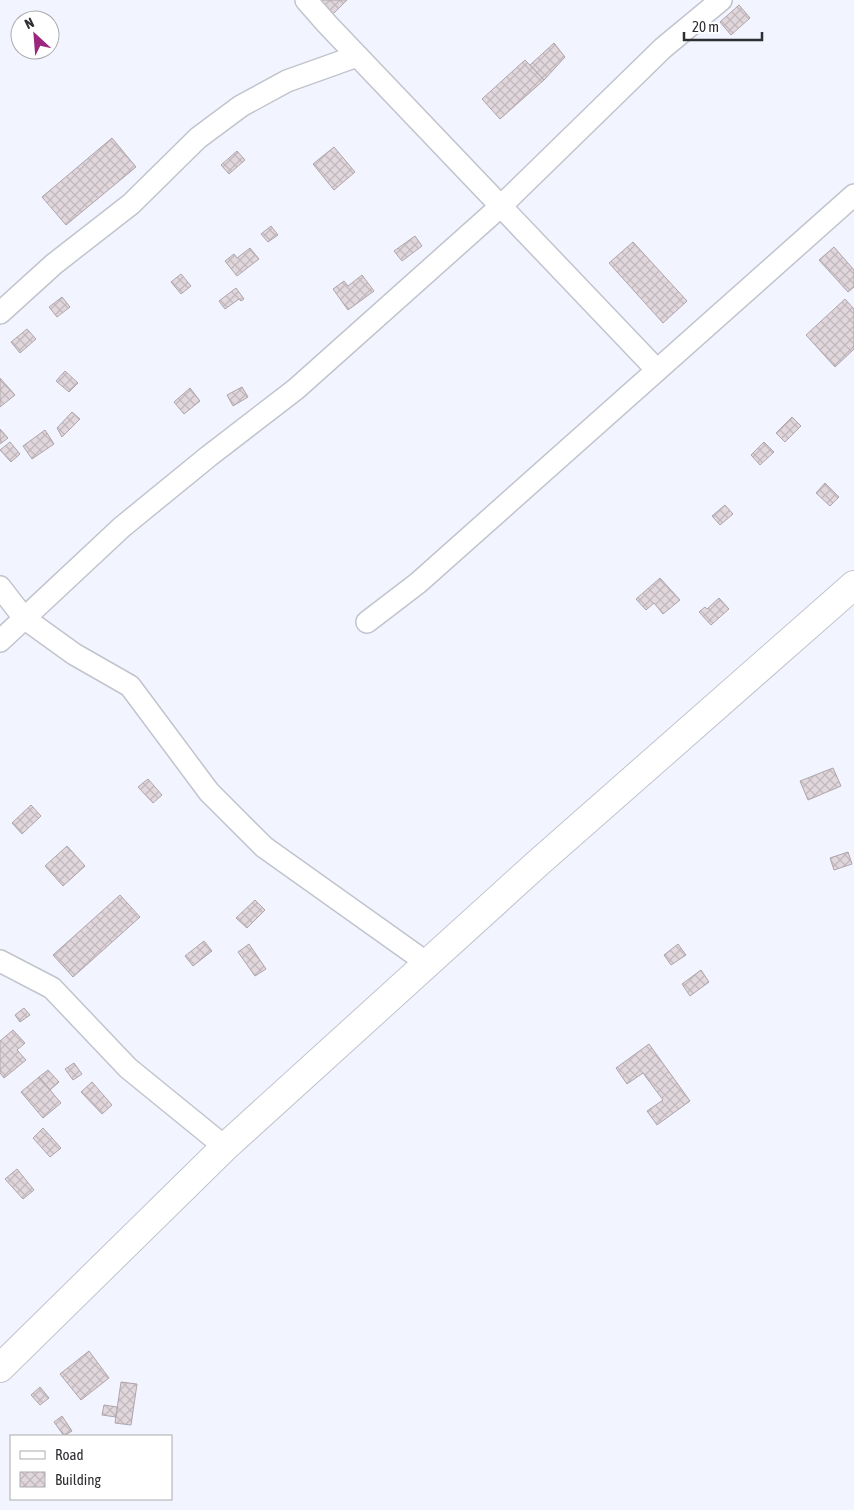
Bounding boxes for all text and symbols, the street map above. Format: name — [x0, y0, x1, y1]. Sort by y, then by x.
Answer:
north arrow — [10, 10, 60, 60]
scale bar — [684, 10, 762, 42]
text: N — [22, 14, 37, 32]
text: 20 m — [692, 18, 719, 35]
legend — [10, 1435, 172, 1500]
text: Road — [55, 1446, 84, 1463]
text: Building — [55, 1471, 101, 1488]

